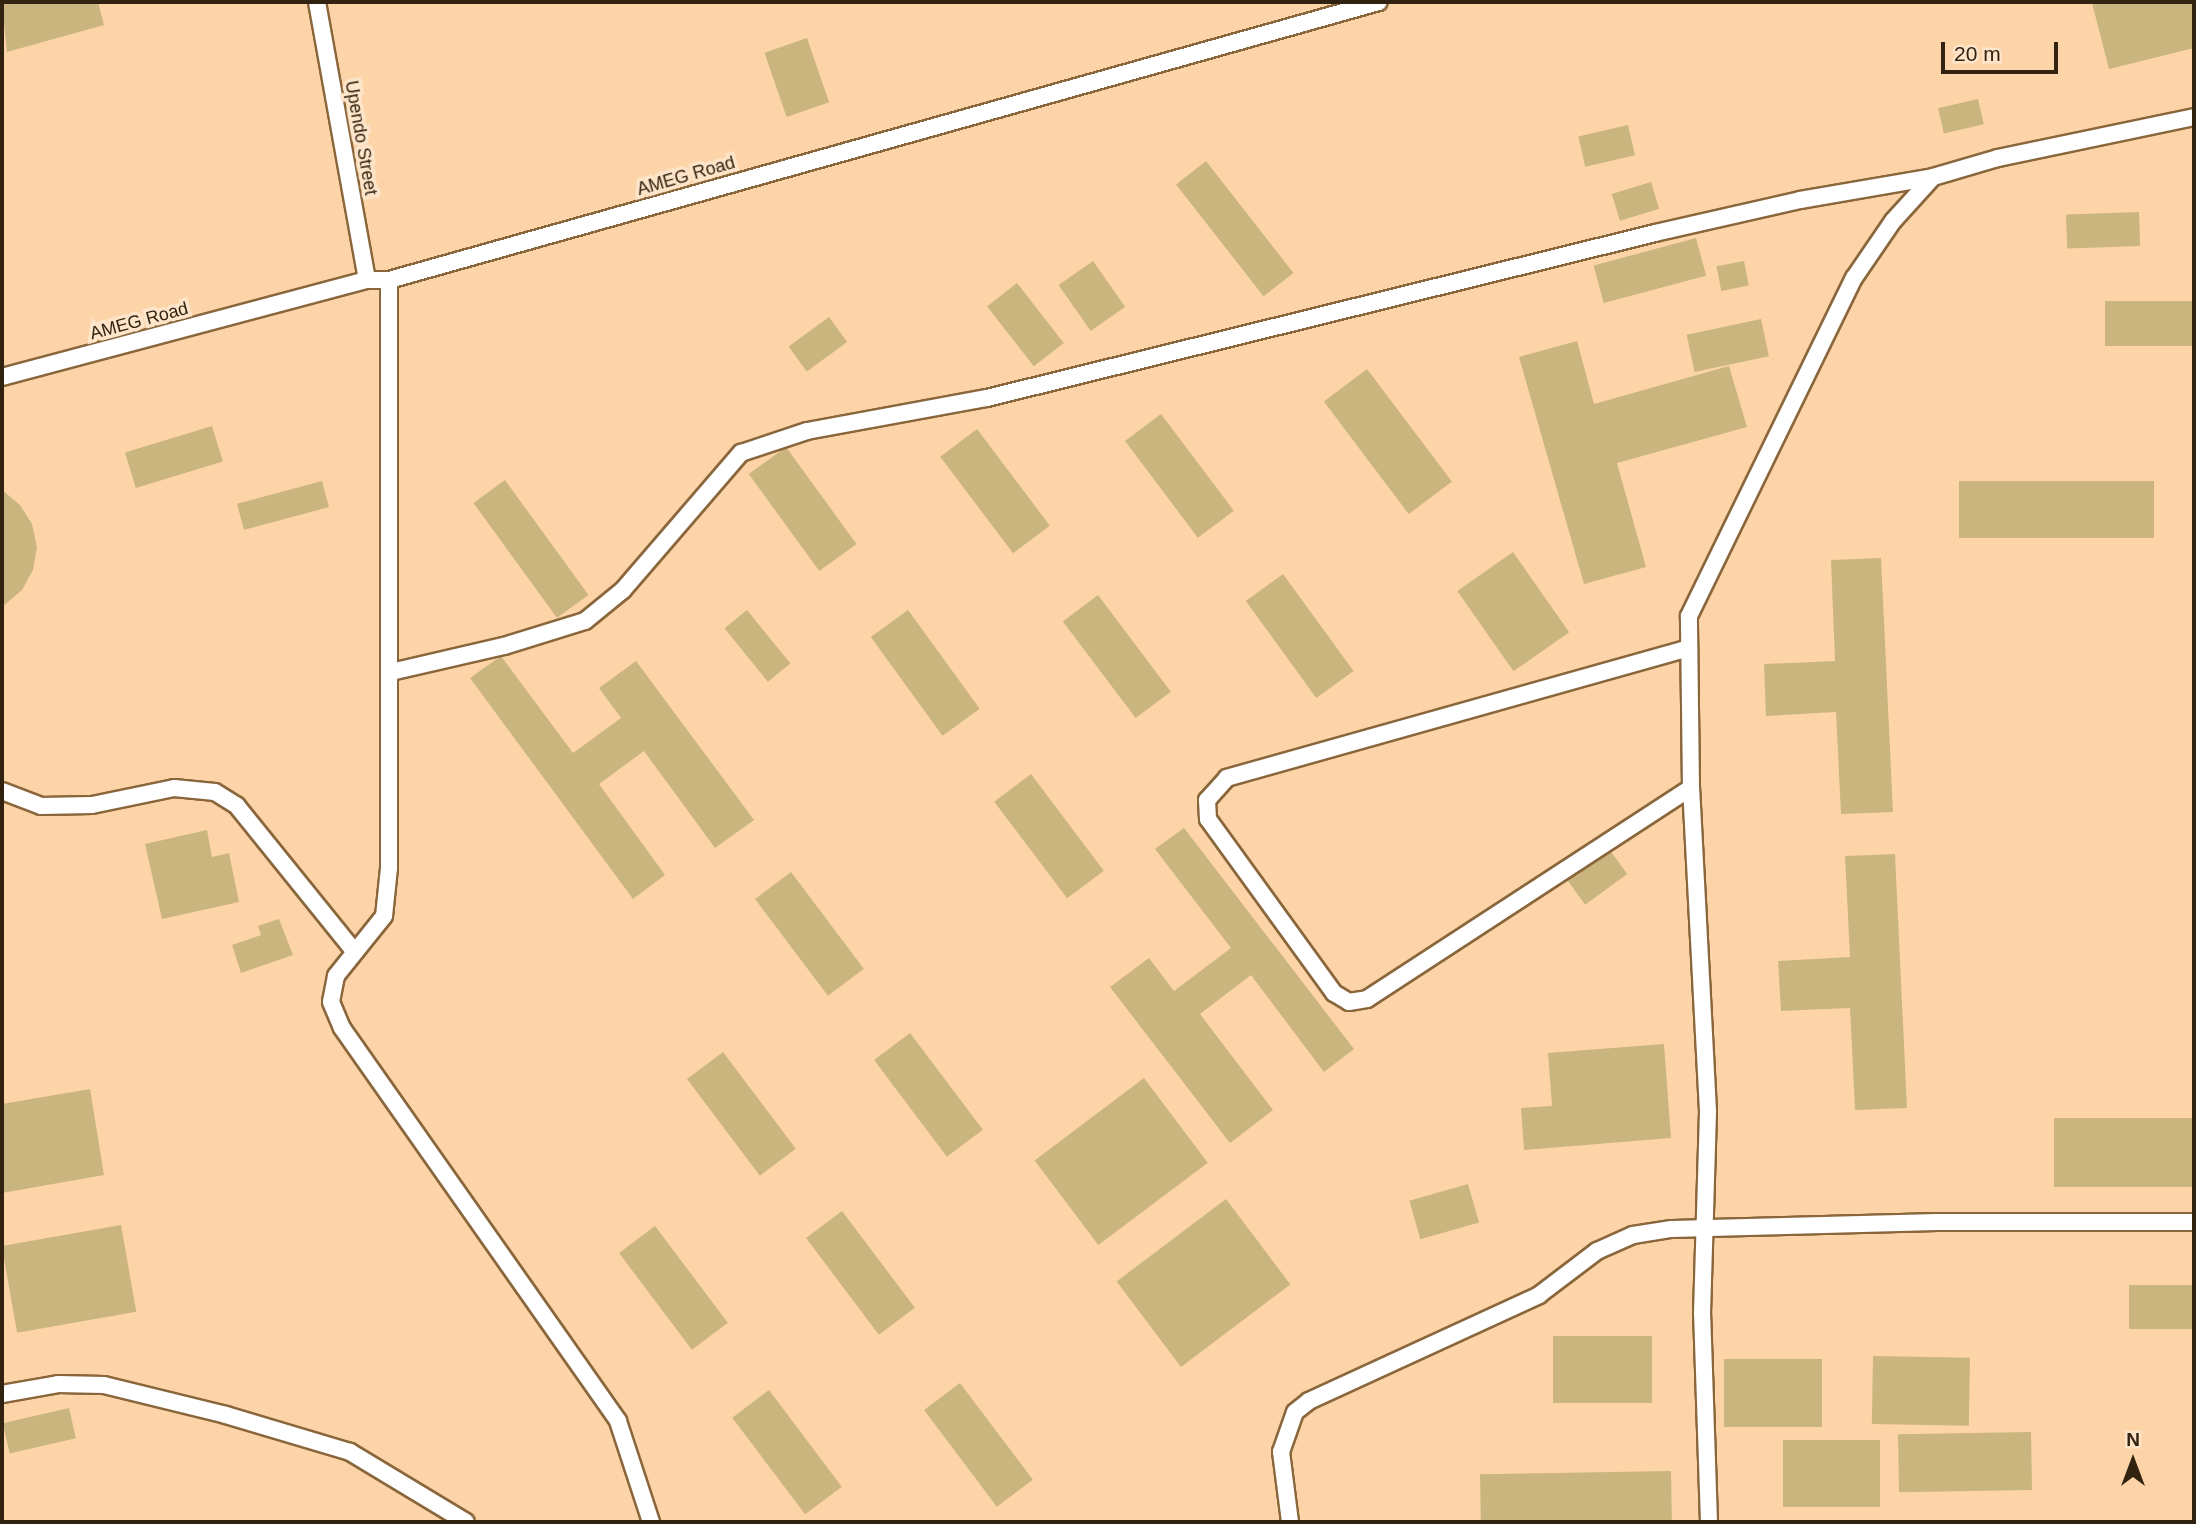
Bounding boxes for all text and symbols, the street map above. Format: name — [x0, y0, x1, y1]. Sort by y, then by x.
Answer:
scale bar — [1944, 28, 2061, 72]
text: 20 m — [1954, 42, 2001, 65]
street label: Upendo Street — [340, 79, 382, 197]
street label: AMEG Road — [634, 152, 738, 200]
street label: AMEG Road — [87, 297, 191, 345]
north arrow — [2098, 1426, 2168, 1496]
text: N — [2126, 1429, 2140, 1450]

